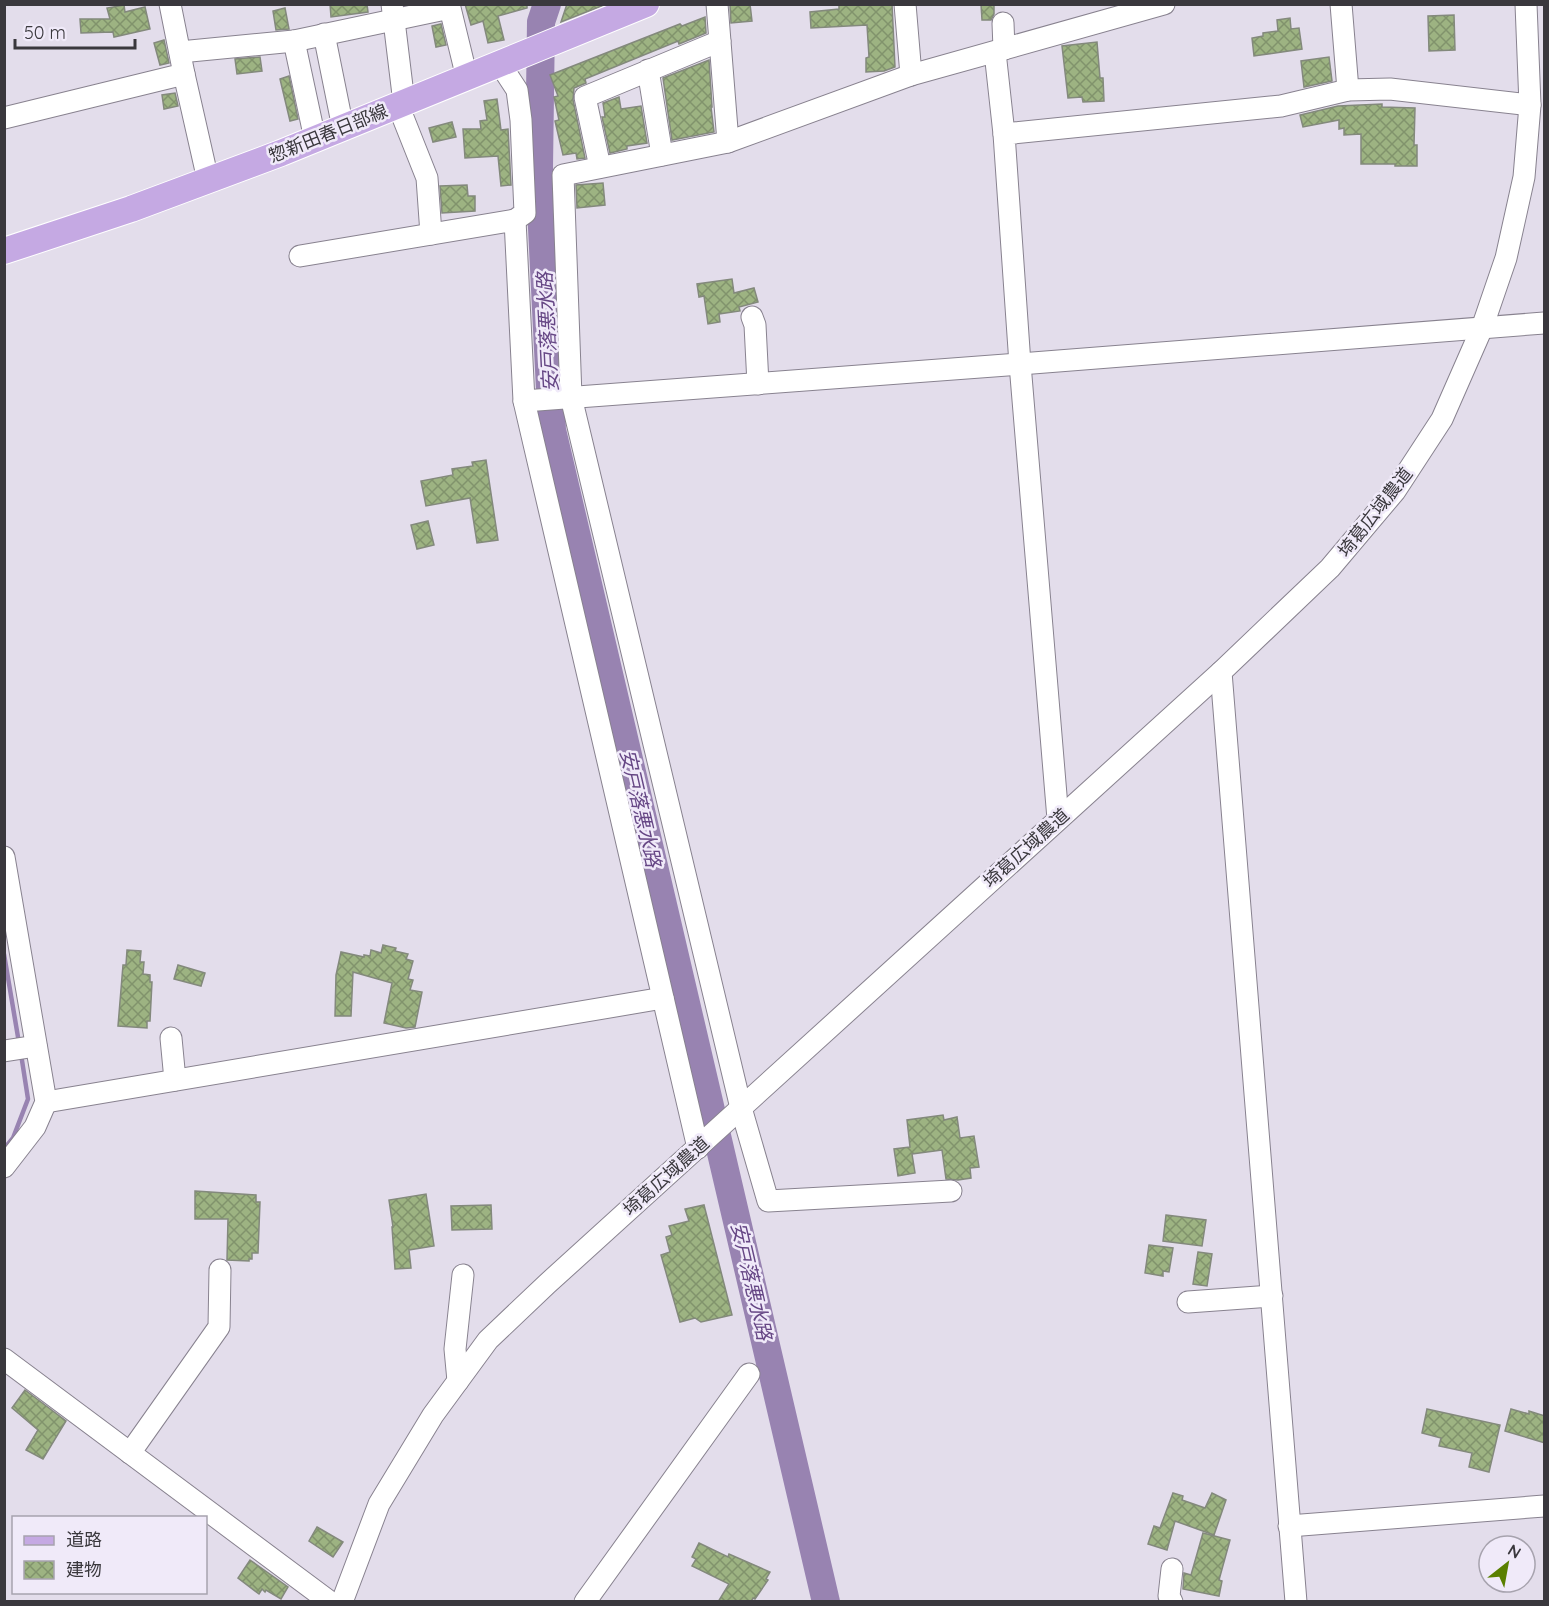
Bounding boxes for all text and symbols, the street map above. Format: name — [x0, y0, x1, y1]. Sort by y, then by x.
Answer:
scale bar — [15, 12, 135, 50]
text: 50 m — [24, 21, 66, 44]
street label: 惣新田春日部線 — [265, 99, 391, 167]
water label: 安戸落悪水路 — [531, 269, 563, 393]
street label: 埼葛広域農道 — [1333, 462, 1417, 562]
water label: 安戸落悪水路 — [615, 747, 667, 871]
street label: 埼葛広域農道 — [978, 803, 1074, 893]
street label: 埼葛広域農道 — [618, 1131, 714, 1221]
water label: 安戸落悪水路 — [726, 1220, 778, 1344]
legend — [12, 1516, 207, 1594]
text: 道路 — [66, 1528, 102, 1551]
north arrow — [1477, 1534, 1537, 1594]
text: N — [1505, 1540, 1525, 1563]
text: 建物 — [66, 1558, 102, 1581]

